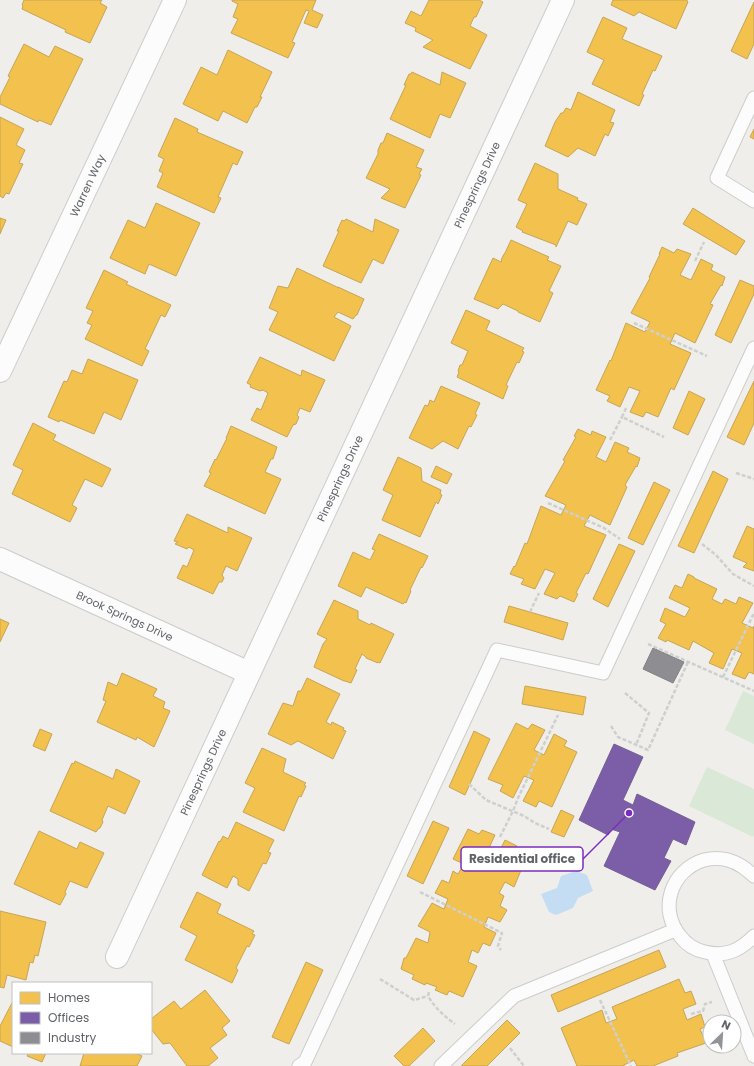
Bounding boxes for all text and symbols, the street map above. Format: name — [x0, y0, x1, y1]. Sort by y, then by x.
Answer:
street label: Pinesprings Drive — [450, 139, 504, 231]
street label: Warren Way — [66, 151, 109, 220]
street label: Pinesprings Drive — [313, 432, 367, 524]
street label: Brook Springs Drive — [73, 587, 176, 645]
street label: Pinesprings Drive — [176, 726, 230, 818]
callout: Residential office — [461, 847, 583, 871]
text: Residential office — [469, 850, 576, 867]
legend — [12, 982, 152, 1054]
text: Homes — [48, 989, 90, 1006]
text: Offices — [48, 1009, 89, 1026]
north arrow — [702, 1014, 742, 1054]
text: N — [719, 1016, 733, 1034]
text: Industry — [48, 1029, 97, 1046]

